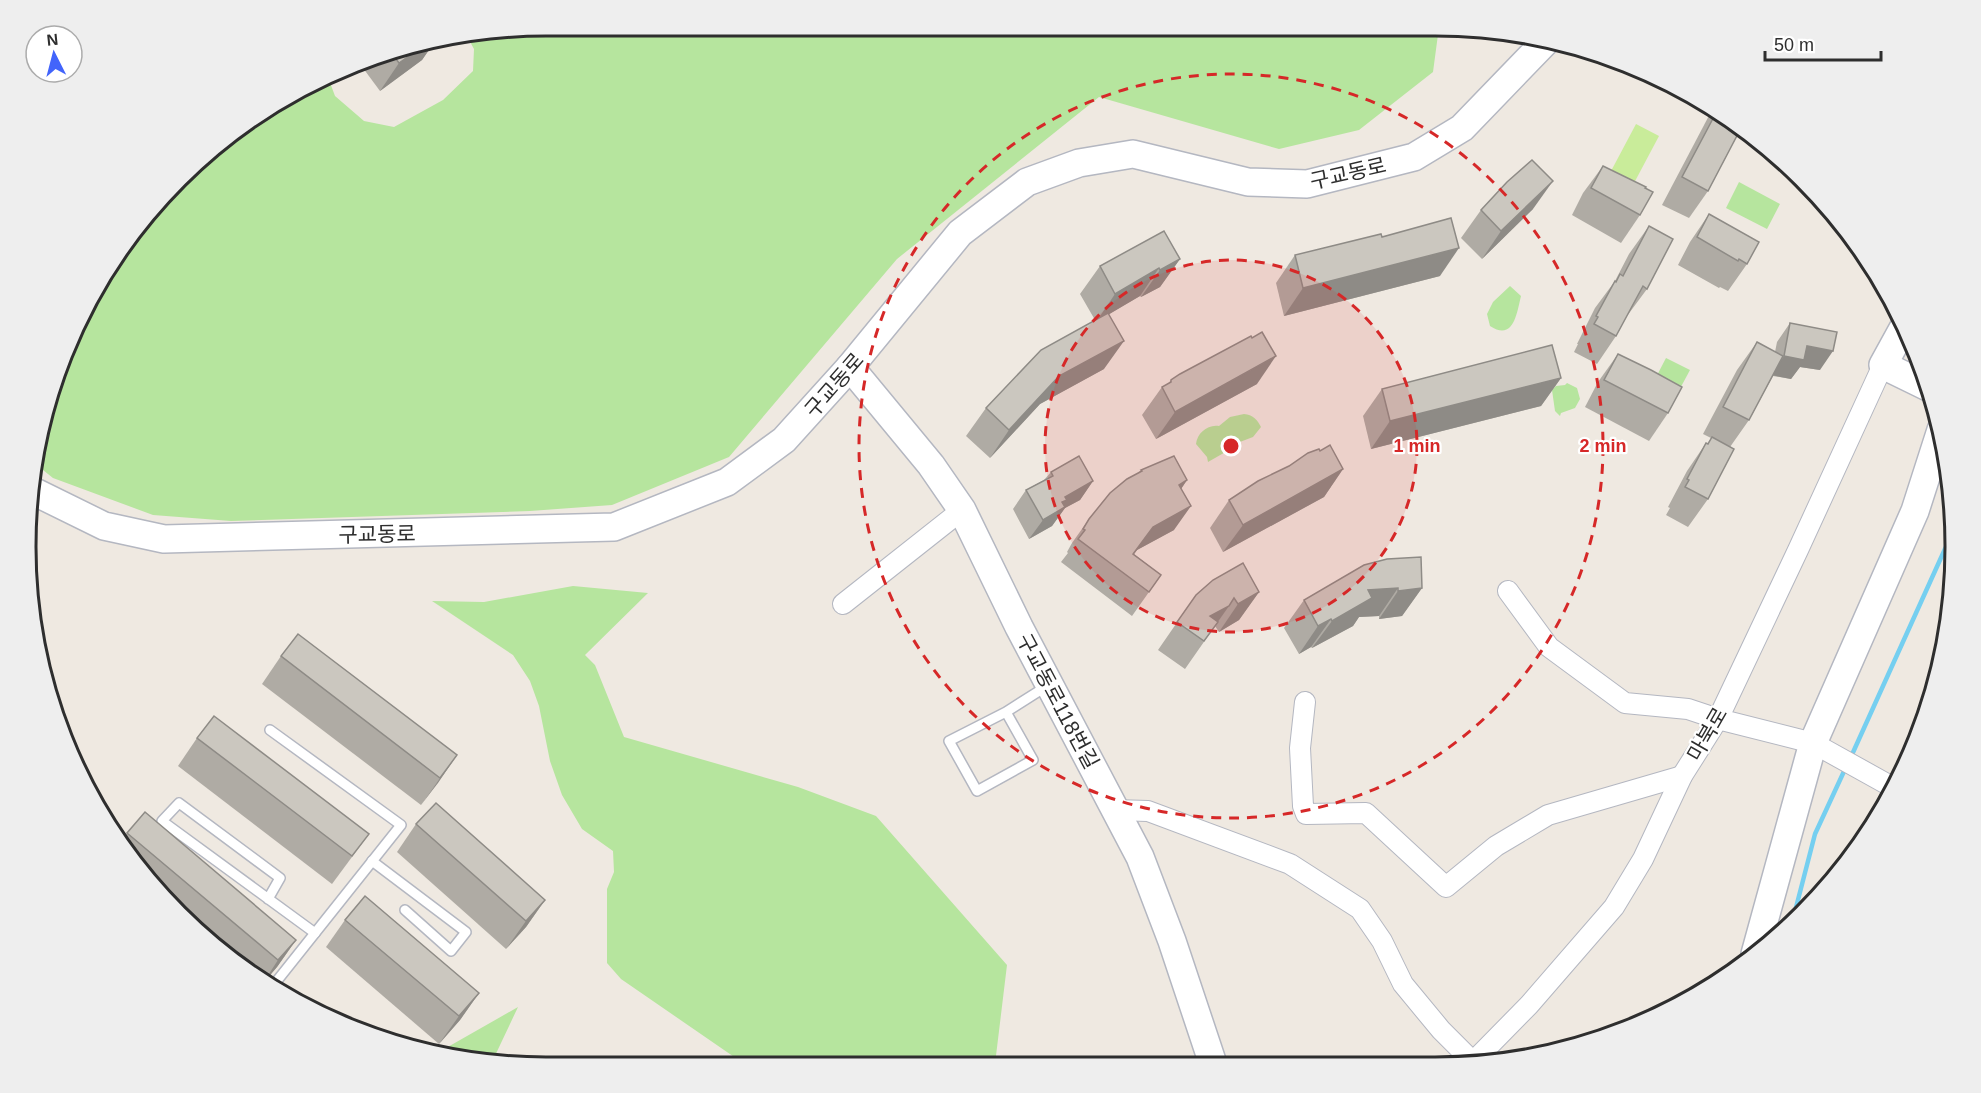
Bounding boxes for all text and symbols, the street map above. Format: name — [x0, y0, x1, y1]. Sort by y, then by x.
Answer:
north arrow — [24, 24, 84, 84]
scale bar — [1765, 24, 1880, 62]
text: N — [46, 31, 59, 49]
text: 50 m — [1774, 35, 1814, 55]
street label: 구교동로 — [1308, 153, 1388, 193]
street label: 구교동로 — [800, 348, 868, 422]
centre of rings — [1221, 436, 1241, 456]
text: 1 min — [1393, 436, 1441, 456]
text: 2 min — [1579, 436, 1627, 456]
street label: 구교동로 — [338, 522, 416, 546]
street label: 구교동로118번길 — [1013, 630, 1103, 772]
street label: 마북로 — [1683, 703, 1731, 765]

